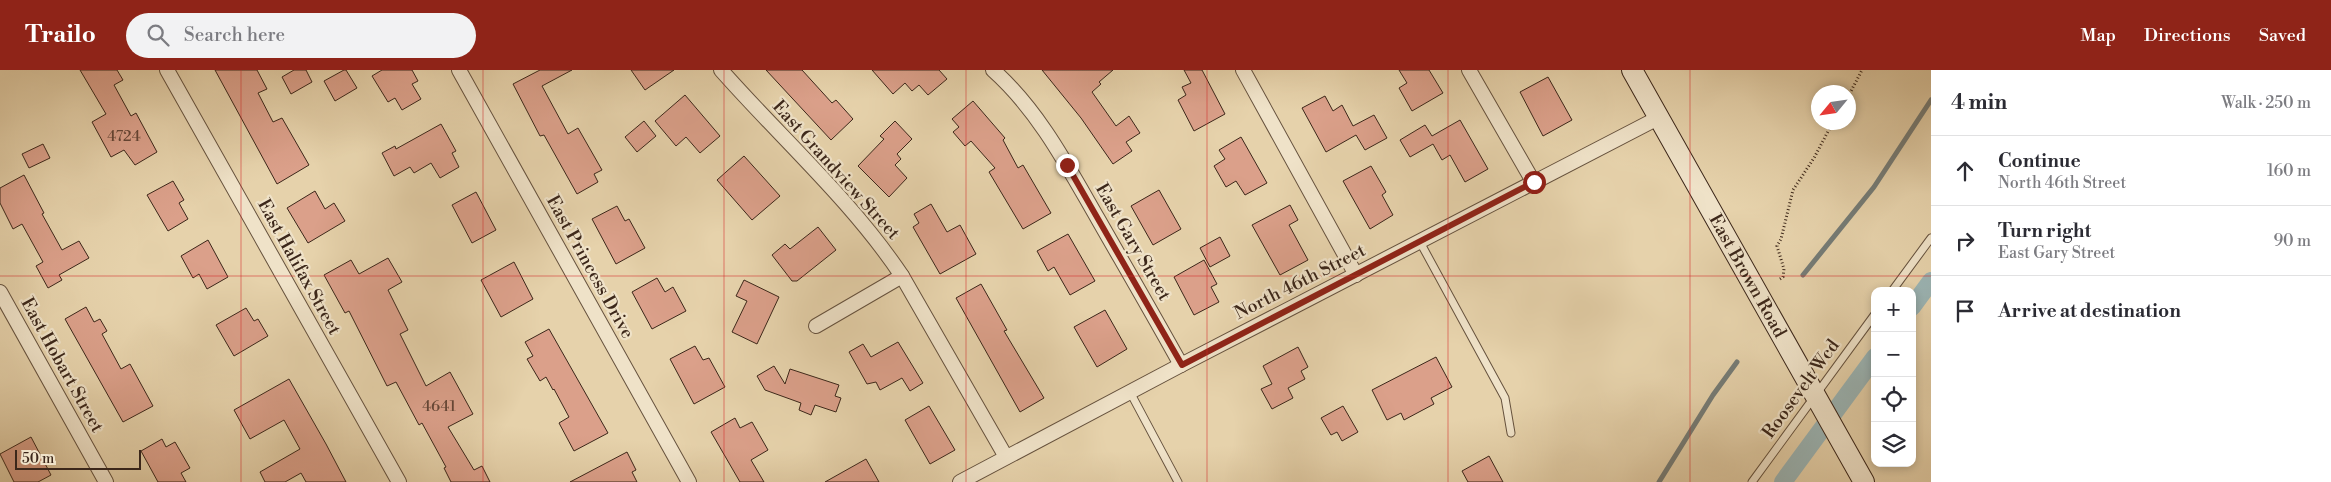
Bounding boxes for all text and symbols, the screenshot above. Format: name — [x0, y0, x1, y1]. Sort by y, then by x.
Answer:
search box — [126, 13, 476, 58]
text: Trailo — [25, 20, 96, 50]
icon: search — [144, 21, 172, 49]
text: Search here — [184, 23, 285, 47]
text: Map — [2080, 24, 2116, 47]
text: Directions — [2144, 24, 2231, 47]
text: Saved — [2259, 24, 2306, 47]
north arrow — [1811, 85, 1856, 130]
text: 4 min — [1951, 90, 2007, 116]
text: Walk · 250 m — [2221, 93, 2311, 113]
street label: East Grandview Street — [767, 95, 905, 245]
house number: 4724 — [107, 127, 141, 146]
text: Continue — [1998, 149, 2081, 173]
route end — [1056, 154, 1079, 177]
icon: ahead — [1951, 157, 1979, 185]
text: 160 m — [2267, 161, 2311, 181]
route start — [1523, 171, 1546, 194]
text: North 46th Street — [1998, 173, 2126, 193]
street label: East Gary Street — [1090, 179, 1176, 305]
street label: East Princess Drive — [541, 191, 639, 343]
street label: East Halifax Street — [252, 195, 346, 339]
street label: East Brown Road — [1704, 210, 1792, 342]
text: Turn right — [1998, 219, 2091, 243]
icon: right — [1951, 227, 1979, 255]
text: 90 m — [2273, 231, 2311, 251]
street label: North 46th Street — [1231, 239, 1370, 325]
text: East Gary Street — [1998, 243, 2115, 263]
map controls — [1871, 287, 1916, 467]
button: + — [1871, 287, 1916, 332]
street label: East Hobart Street — [15, 293, 109, 437]
icon: arrive — [1951, 297, 1979, 325]
text: Arrive at destination — [1998, 299, 2181, 323]
button: − — [1871, 332, 1916, 377]
street label: Roosevelt Wcd — [1757, 334, 1845, 443]
button: locate — [1871, 377, 1916, 422]
house number: 4641 — [422, 397, 456, 416]
button: layers — [1871, 422, 1916, 467]
scale bar — [15, 447, 141, 470]
text: 50 m — [22, 450, 54, 468]

